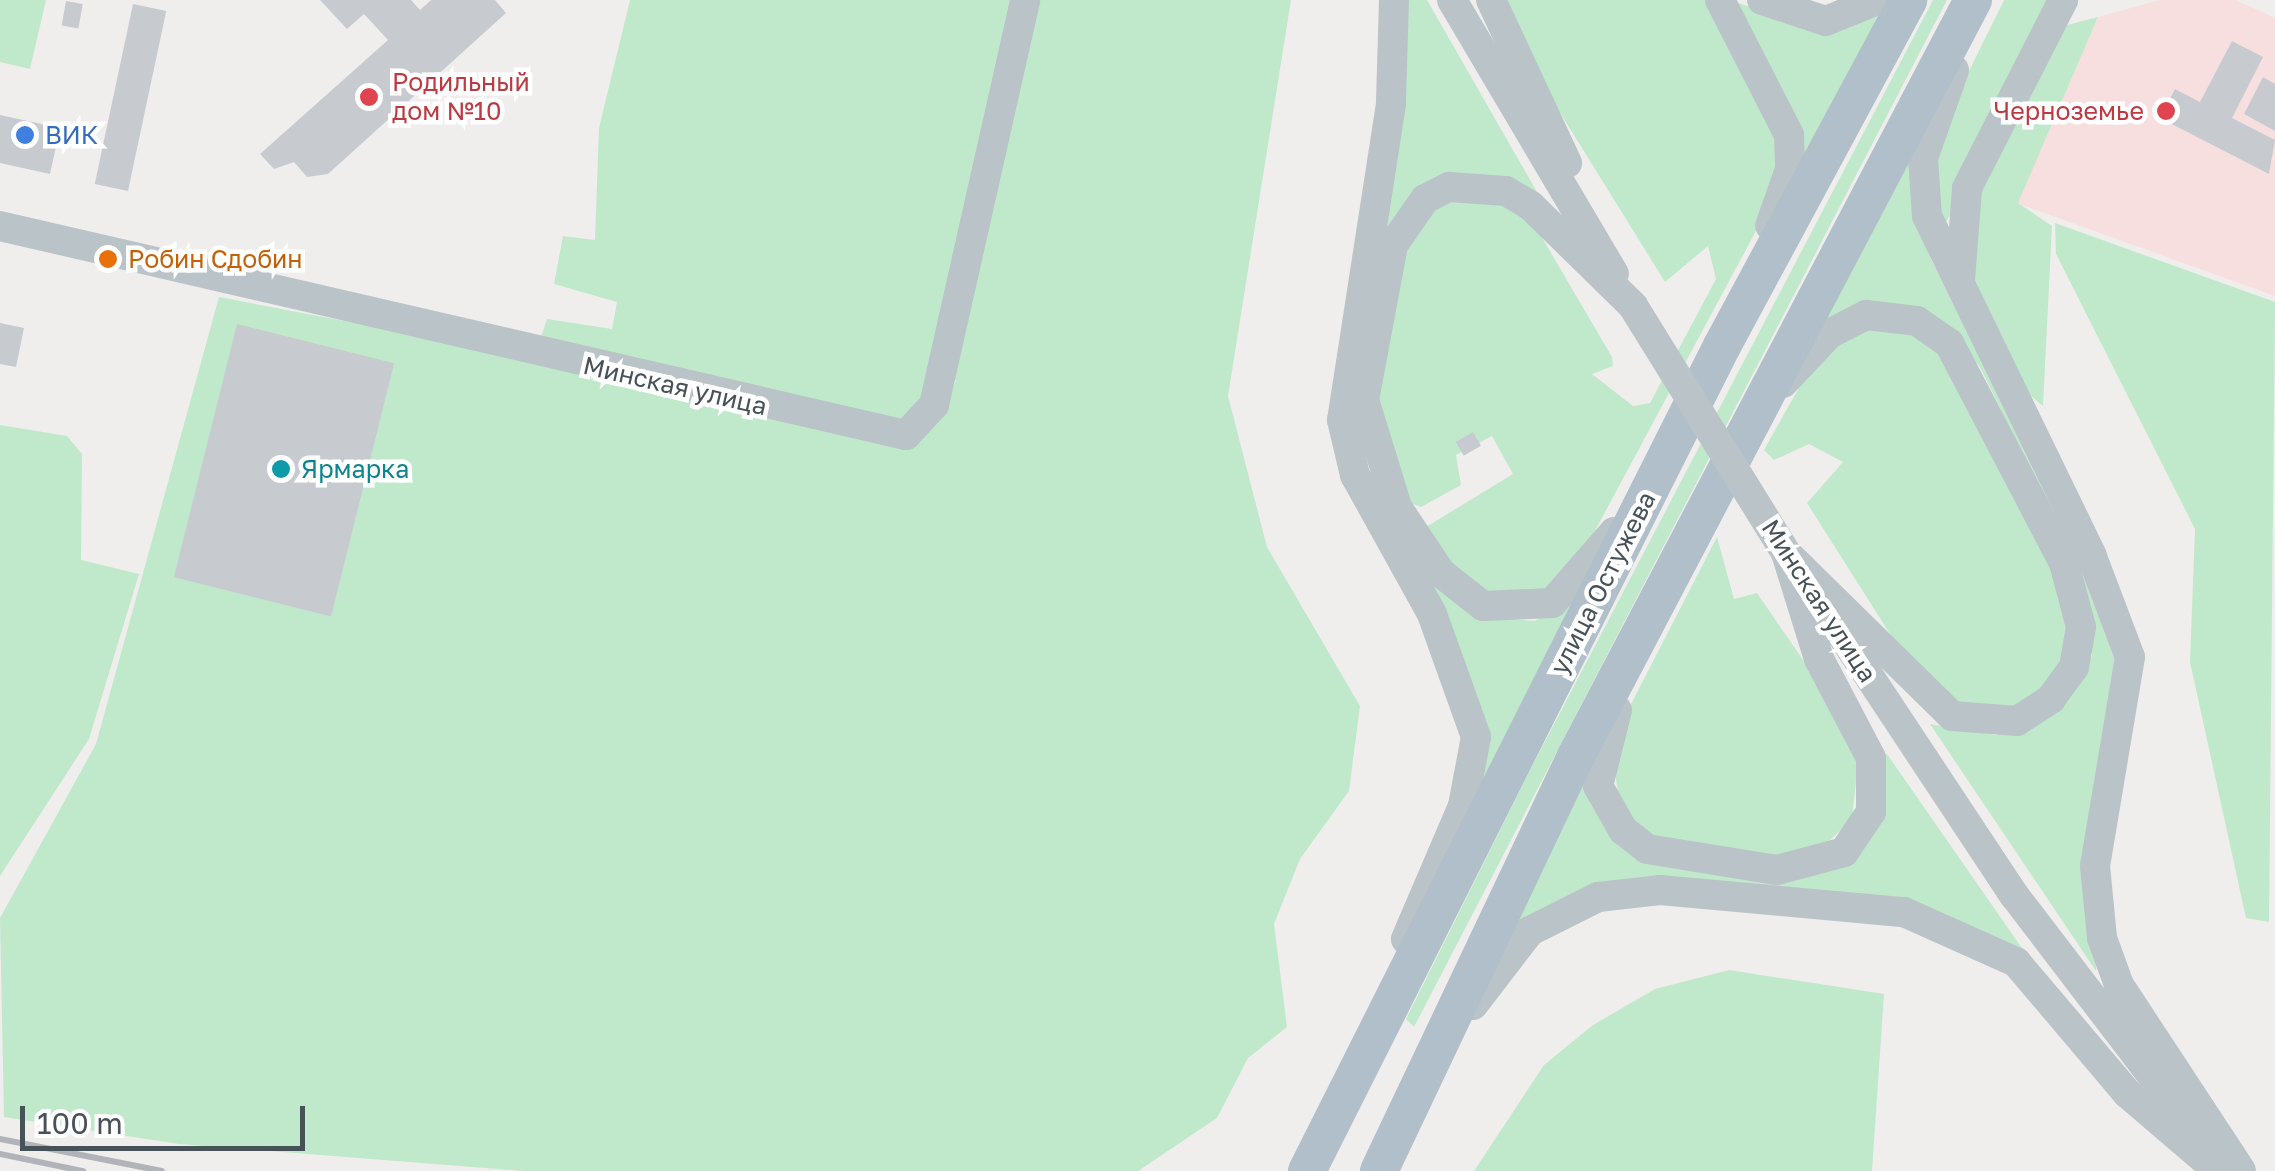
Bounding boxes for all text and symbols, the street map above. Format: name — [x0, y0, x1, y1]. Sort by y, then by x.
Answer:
place label: Родильный дом №10 — [392, 68, 530, 127]
marker: Родильный дом №10 — [356, 84, 382, 110]
place label: Черноземье — [1994, 96, 2144, 126]
marker: Черноземье — [2153, 98, 2179, 124]
place label: ВИК — [45, 120, 98, 150]
marker: ВИК — [14, 124, 36, 146]
place label: Робин Сдобин — [128, 244, 302, 274]
marker: Робин Сдобин — [97, 248, 119, 270]
street label: Минская улица — [580, 350, 770, 422]
place label: Ярмарка — [301, 454, 409, 484]
marker: Ярмарка — [270, 458, 292, 480]
street label: улица Остужева — [1544, 487, 1662, 679]
street label: Минская улица — [1755, 514, 1883, 688]
scale bar — [25, 1086, 310, 1148]
text: 100 m — [37, 1105, 123, 1141]

